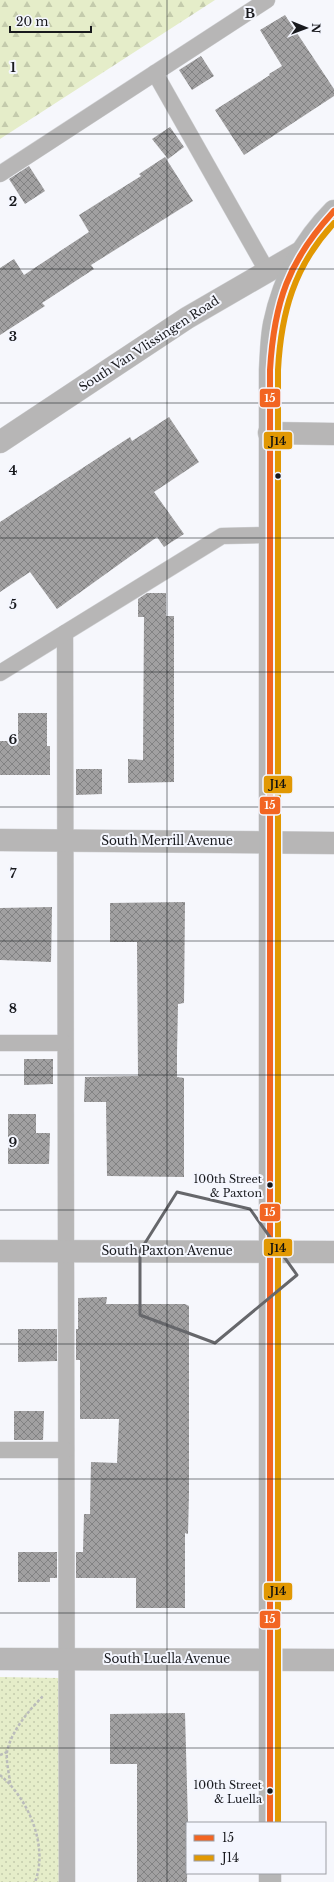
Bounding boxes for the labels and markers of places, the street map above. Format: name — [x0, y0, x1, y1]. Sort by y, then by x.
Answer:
unlabelled marker — [273, 471, 283, 481]
place label: 100th Street & Paxton — [193, 1172, 263, 1200]
marker: 100th Street & Paxton — [265, 1180, 275, 1190]
place label: 100th Street & Luella — [193, 1778, 263, 1806]
marker: 100th Street & Luella — [265, 1786, 275, 1796]

